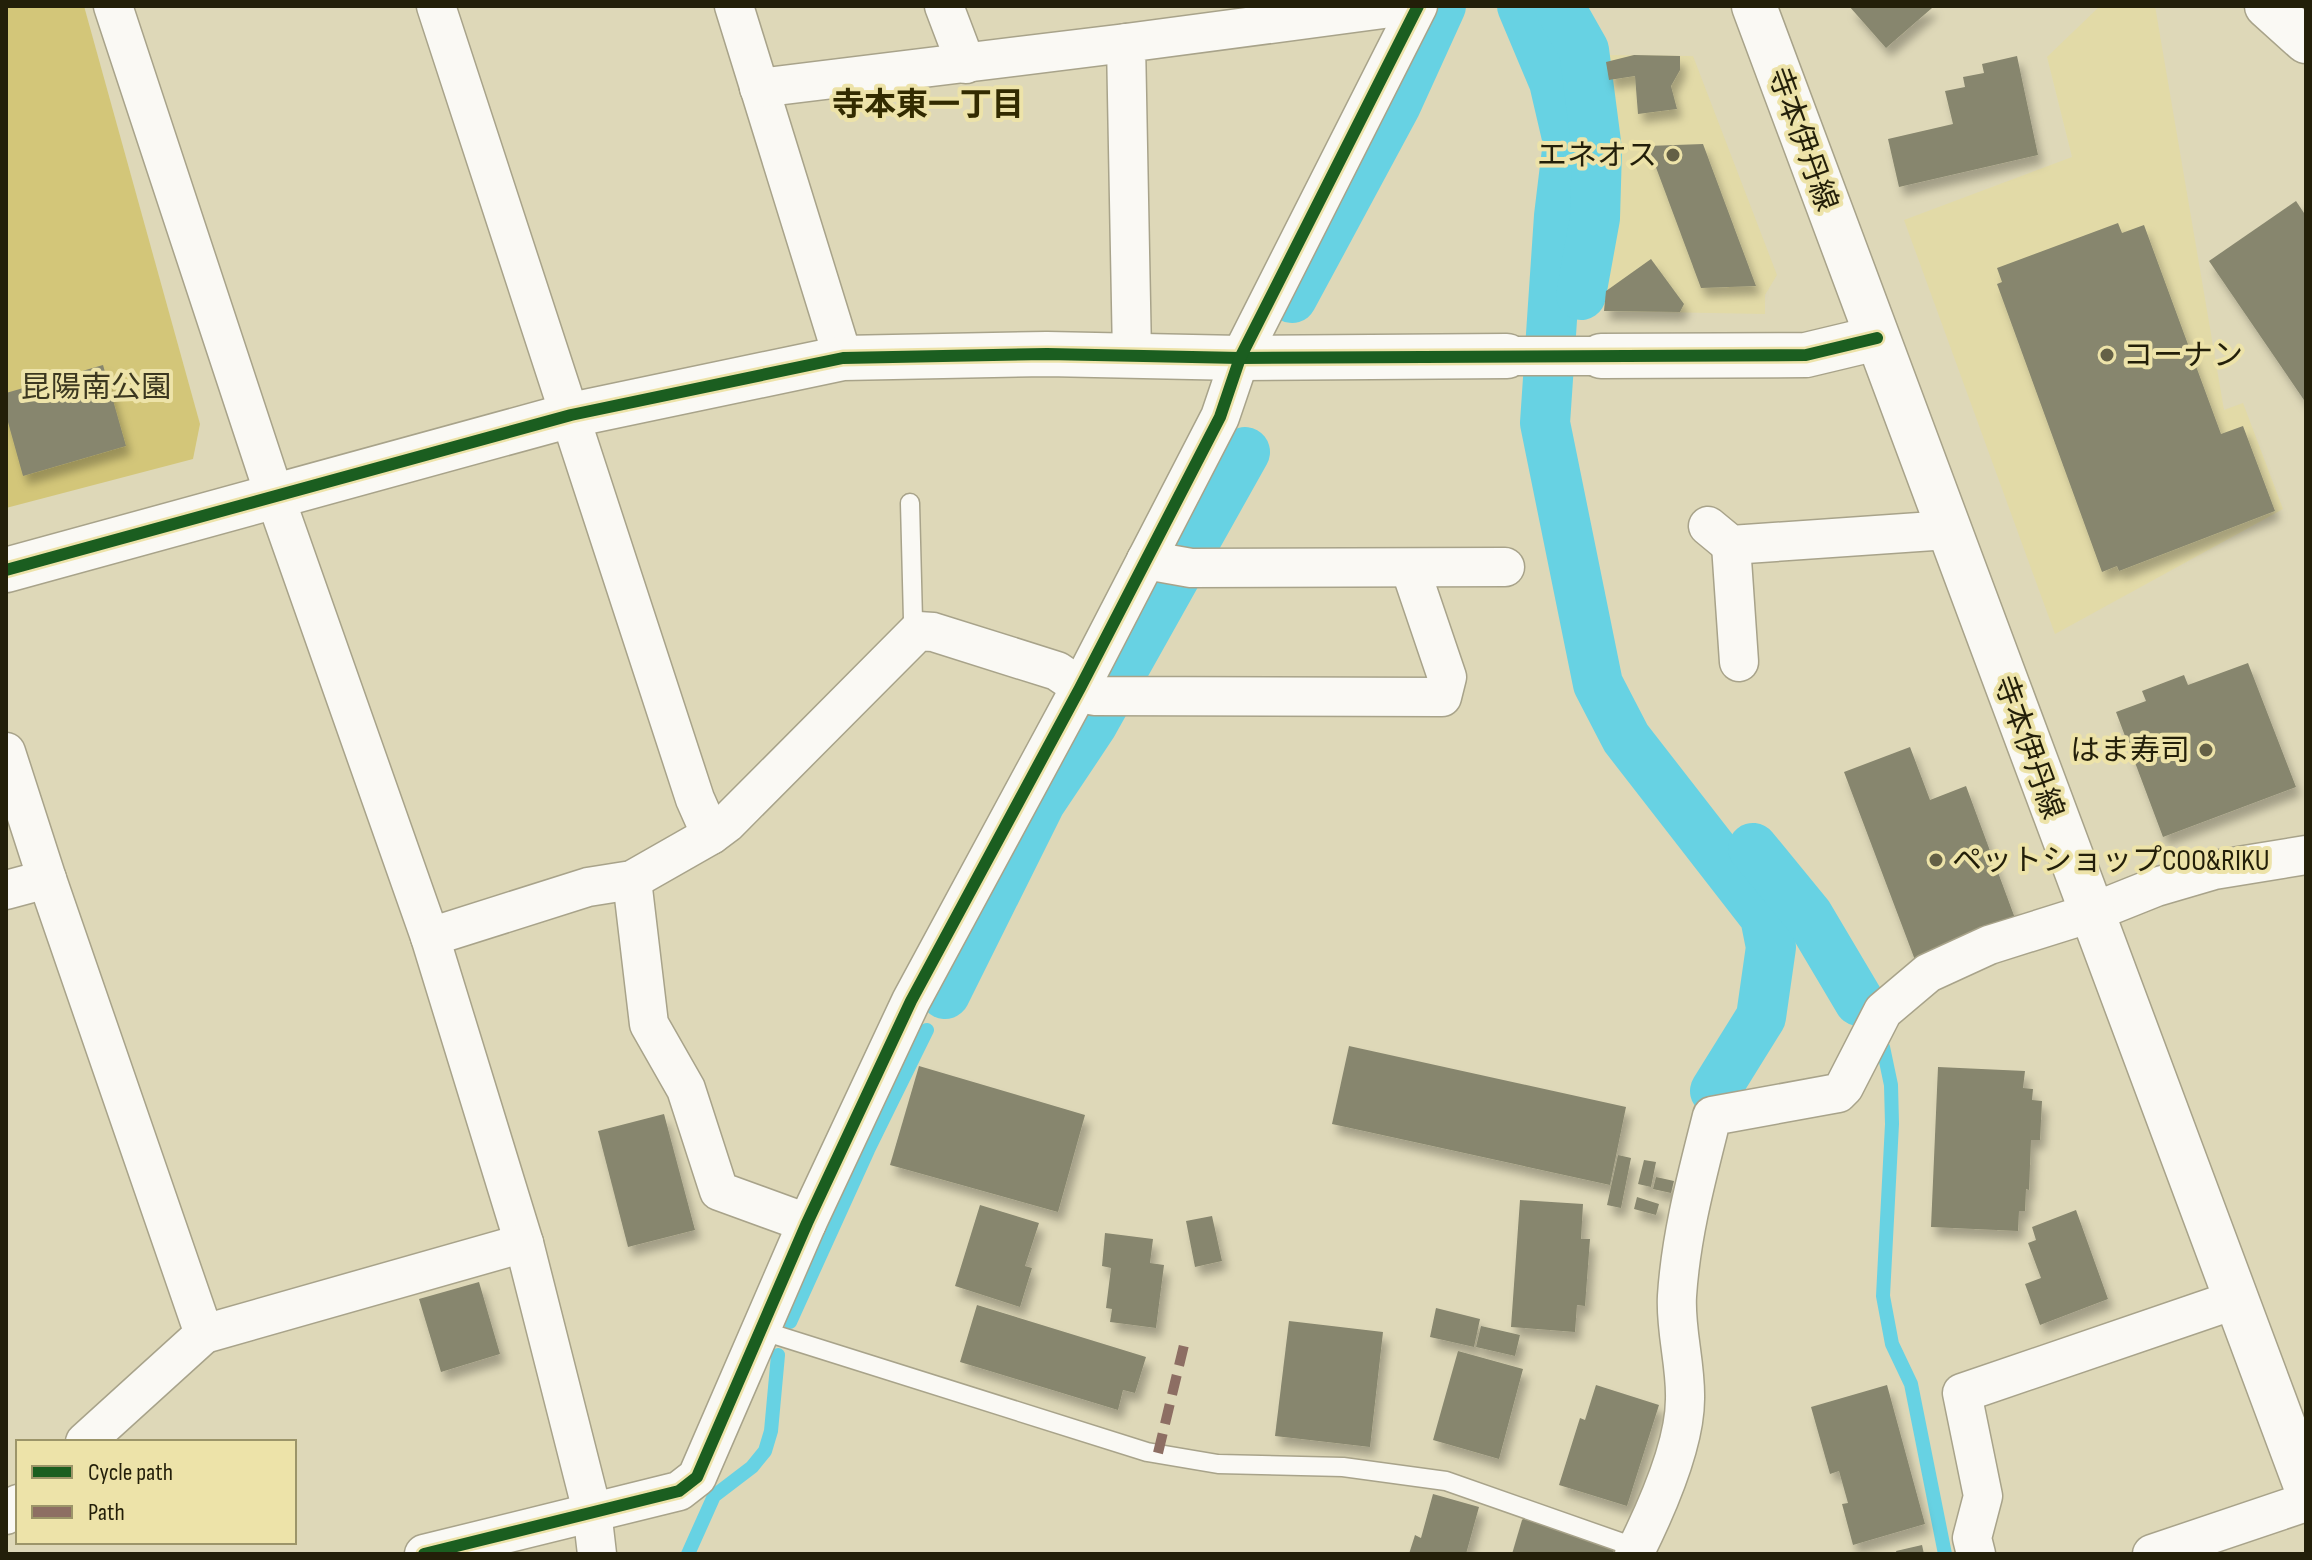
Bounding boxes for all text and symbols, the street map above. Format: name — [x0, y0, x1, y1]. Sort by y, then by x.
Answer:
street label: 寺本伊丹線 — [1759, 63, 1845, 216]
district label: 寺本東一丁目 — [832, 86, 1024, 125]
place label: エネオス — [1537, 138, 1657, 174]
marker: エネオス — [1664, 146, 1682, 164]
place label: コーナン — [2123, 338, 2243, 374]
marker: コーナン — [2098, 346, 2116, 364]
park label: 昆陽南公園 — [21, 370, 171, 406]
street label: 寺本伊丹線 — [1985, 671, 2071, 824]
place label: はま寿司 — [2070, 733, 2190, 769]
marker: はま寿司 — [2197, 741, 2215, 759]
place label: ペットショップCOO&RIKU — [1952, 843, 2270, 879]
marker: ペットショップCOO&RIKU — [1927, 851, 1945, 869]
legend — [16, 1440, 296, 1544]
text: Cycle path — [88, 1458, 173, 1487]
text: Path — [88, 1498, 125, 1527]

